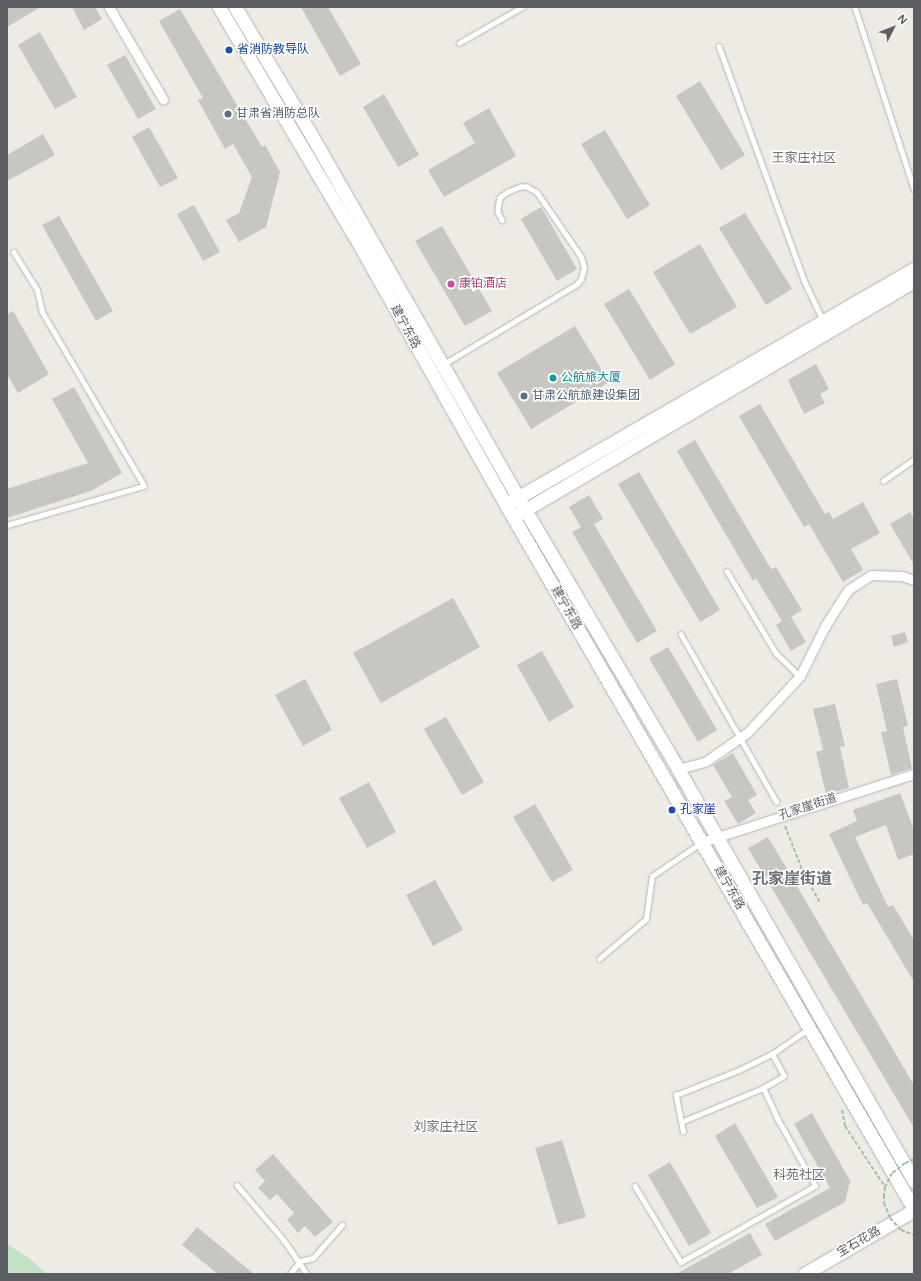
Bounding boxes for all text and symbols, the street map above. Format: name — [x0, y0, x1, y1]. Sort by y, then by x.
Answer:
north arrow — [873, 8, 913, 48]
text: N — [895, 12, 910, 27]
place label: 省消防教导队 — [237, 43, 309, 57]
marker: 省消防教导队 — [224, 45, 234, 55]
place label: 甘肃省消防总队 — [236, 107, 320, 121]
marker: 甘肃省消防总队 — [223, 109, 233, 119]
district label: 王家庄社区 — [772, 150, 836, 166]
place label: 康铂酒店 — [459, 277, 507, 291]
marker: 康铂酒店 — [446, 279, 456, 289]
street label: 建宁东路 — [387, 303, 423, 351]
place label: 公航旅大厦 — [561, 371, 621, 385]
marker: 公航旅大厦 — [548, 373, 558, 383]
place label: 甘肃公航旅建设集团 — [532, 389, 640, 403]
marker: 甘肃公航旅建设集团 — [519, 391, 529, 401]
street label: 建宁东路 — [548, 584, 584, 632]
street label: 孔家崖街道 — [777, 791, 839, 823]
place label: 孔家崖 — [680, 803, 716, 817]
marker: 孔家崖 — [667, 805, 677, 815]
street label: 建宁东路 — [711, 864, 747, 912]
district label: 孔家崖街道 — [752, 869, 832, 889]
district label: 刘家庄社区 — [414, 1119, 478, 1135]
district label: 科苑社区 — [773, 1167, 825, 1183]
street label: 宝石花路 — [835, 1224, 883, 1260]

